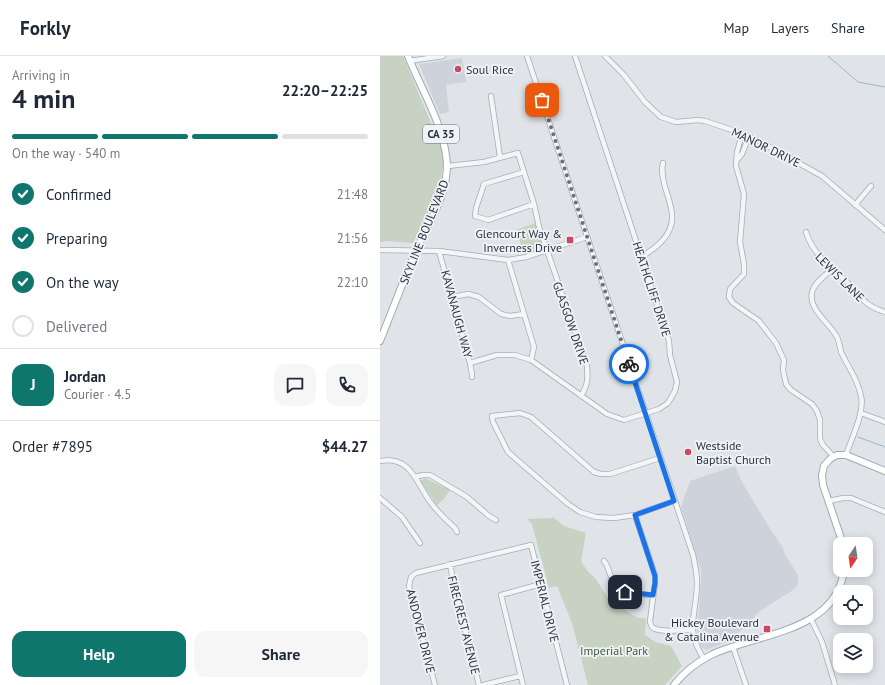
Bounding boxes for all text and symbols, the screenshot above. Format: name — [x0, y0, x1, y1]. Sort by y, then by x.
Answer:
text: Forkly — [20, 16, 71, 40]
text: Map — [723, 19, 749, 37]
text: Layers — [771, 19, 809, 37]
text: Share — [831, 19, 865, 37]
place label: Soul Rice — [466, 62, 514, 77]
marker: Soul Rice — [453, 64, 463, 74]
text: Arriving in — [12, 67, 70, 84]
text: 22:20–22:25 — [282, 81, 368, 100]
text: 4 min — [12, 82, 75, 115]
pin — [525, 83, 559, 117]
icon: bag — [531, 89, 553, 111]
street label: MANOR DRIVE — [729, 124, 803, 170]
road number: CA 35 — [423, 125, 459, 143]
text: On the way · 540 m — [12, 145, 120, 162]
street label: SKYLINE BOULEVARD — [396, 177, 452, 286]
icon: check — [12, 183, 34, 205]
text: Confirmed — [46, 185, 111, 204]
text: 21:48 — [337, 186, 368, 203]
place label: Glencourt Way & Inverness Drive — [475, 226, 562, 255]
icon: check — [12, 227, 34, 249]
text: Preparing — [46, 229, 108, 248]
text: 21:56 — [337, 230, 368, 247]
marker: Glencourt Way & Inverness Drive — [565, 235, 575, 245]
street label: HEATHCLIFF DRIVE — [630, 239, 674, 339]
street label: LEWIS LANE — [812, 249, 868, 305]
street label: KAVANAUGH WAY — [438, 268, 476, 360]
icon: check — [12, 271, 34, 293]
text: On the way — [46, 273, 119, 292]
text: 22:10 — [337, 274, 368, 291]
street label: GLASGOW DRIVE — [550, 279, 592, 367]
text: Delivered — [46, 317, 107, 336]
courier — [609, 344, 649, 384]
icon: bike — [618, 353, 640, 375]
button: chat — [274, 364, 316, 406]
button: phone — [326, 364, 368, 406]
text: Jordan — [64, 367, 106, 386]
text: J — [30, 375, 36, 394]
text: Courier · 4.5 — [64, 386, 131, 403]
text: Order #7895 — [12, 437, 93, 456]
text: $44.27 — [322, 437, 368, 456]
place label: Westside Baptist Church — [696, 438, 771, 467]
marker: Westside Baptist Church — [683, 447, 693, 457]
north arrow — [833, 537, 873, 577]
map controls — [833, 537, 873, 673]
street label: IMPERIAL DRIVE — [528, 558, 562, 644]
street label: FIRECREST AVENUE — [444, 574, 484, 676]
pin — [608, 575, 642, 609]
icon: home — [614, 581, 636, 603]
button: locate — [833, 585, 873, 625]
street label: ANDOVER DRIVE — [403, 587, 439, 675]
place label: Hickey Boulevard & Catalina Avenue — [664, 615, 759, 644]
marker: Hickey Boulevard & Catalina Avenue — [762, 624, 772, 634]
button: Help — [12, 631, 186, 677]
button: Share — [194, 631, 368, 677]
button: layers — [833, 633, 873, 673]
park label: Imperial Park — [580, 643, 648, 658]

